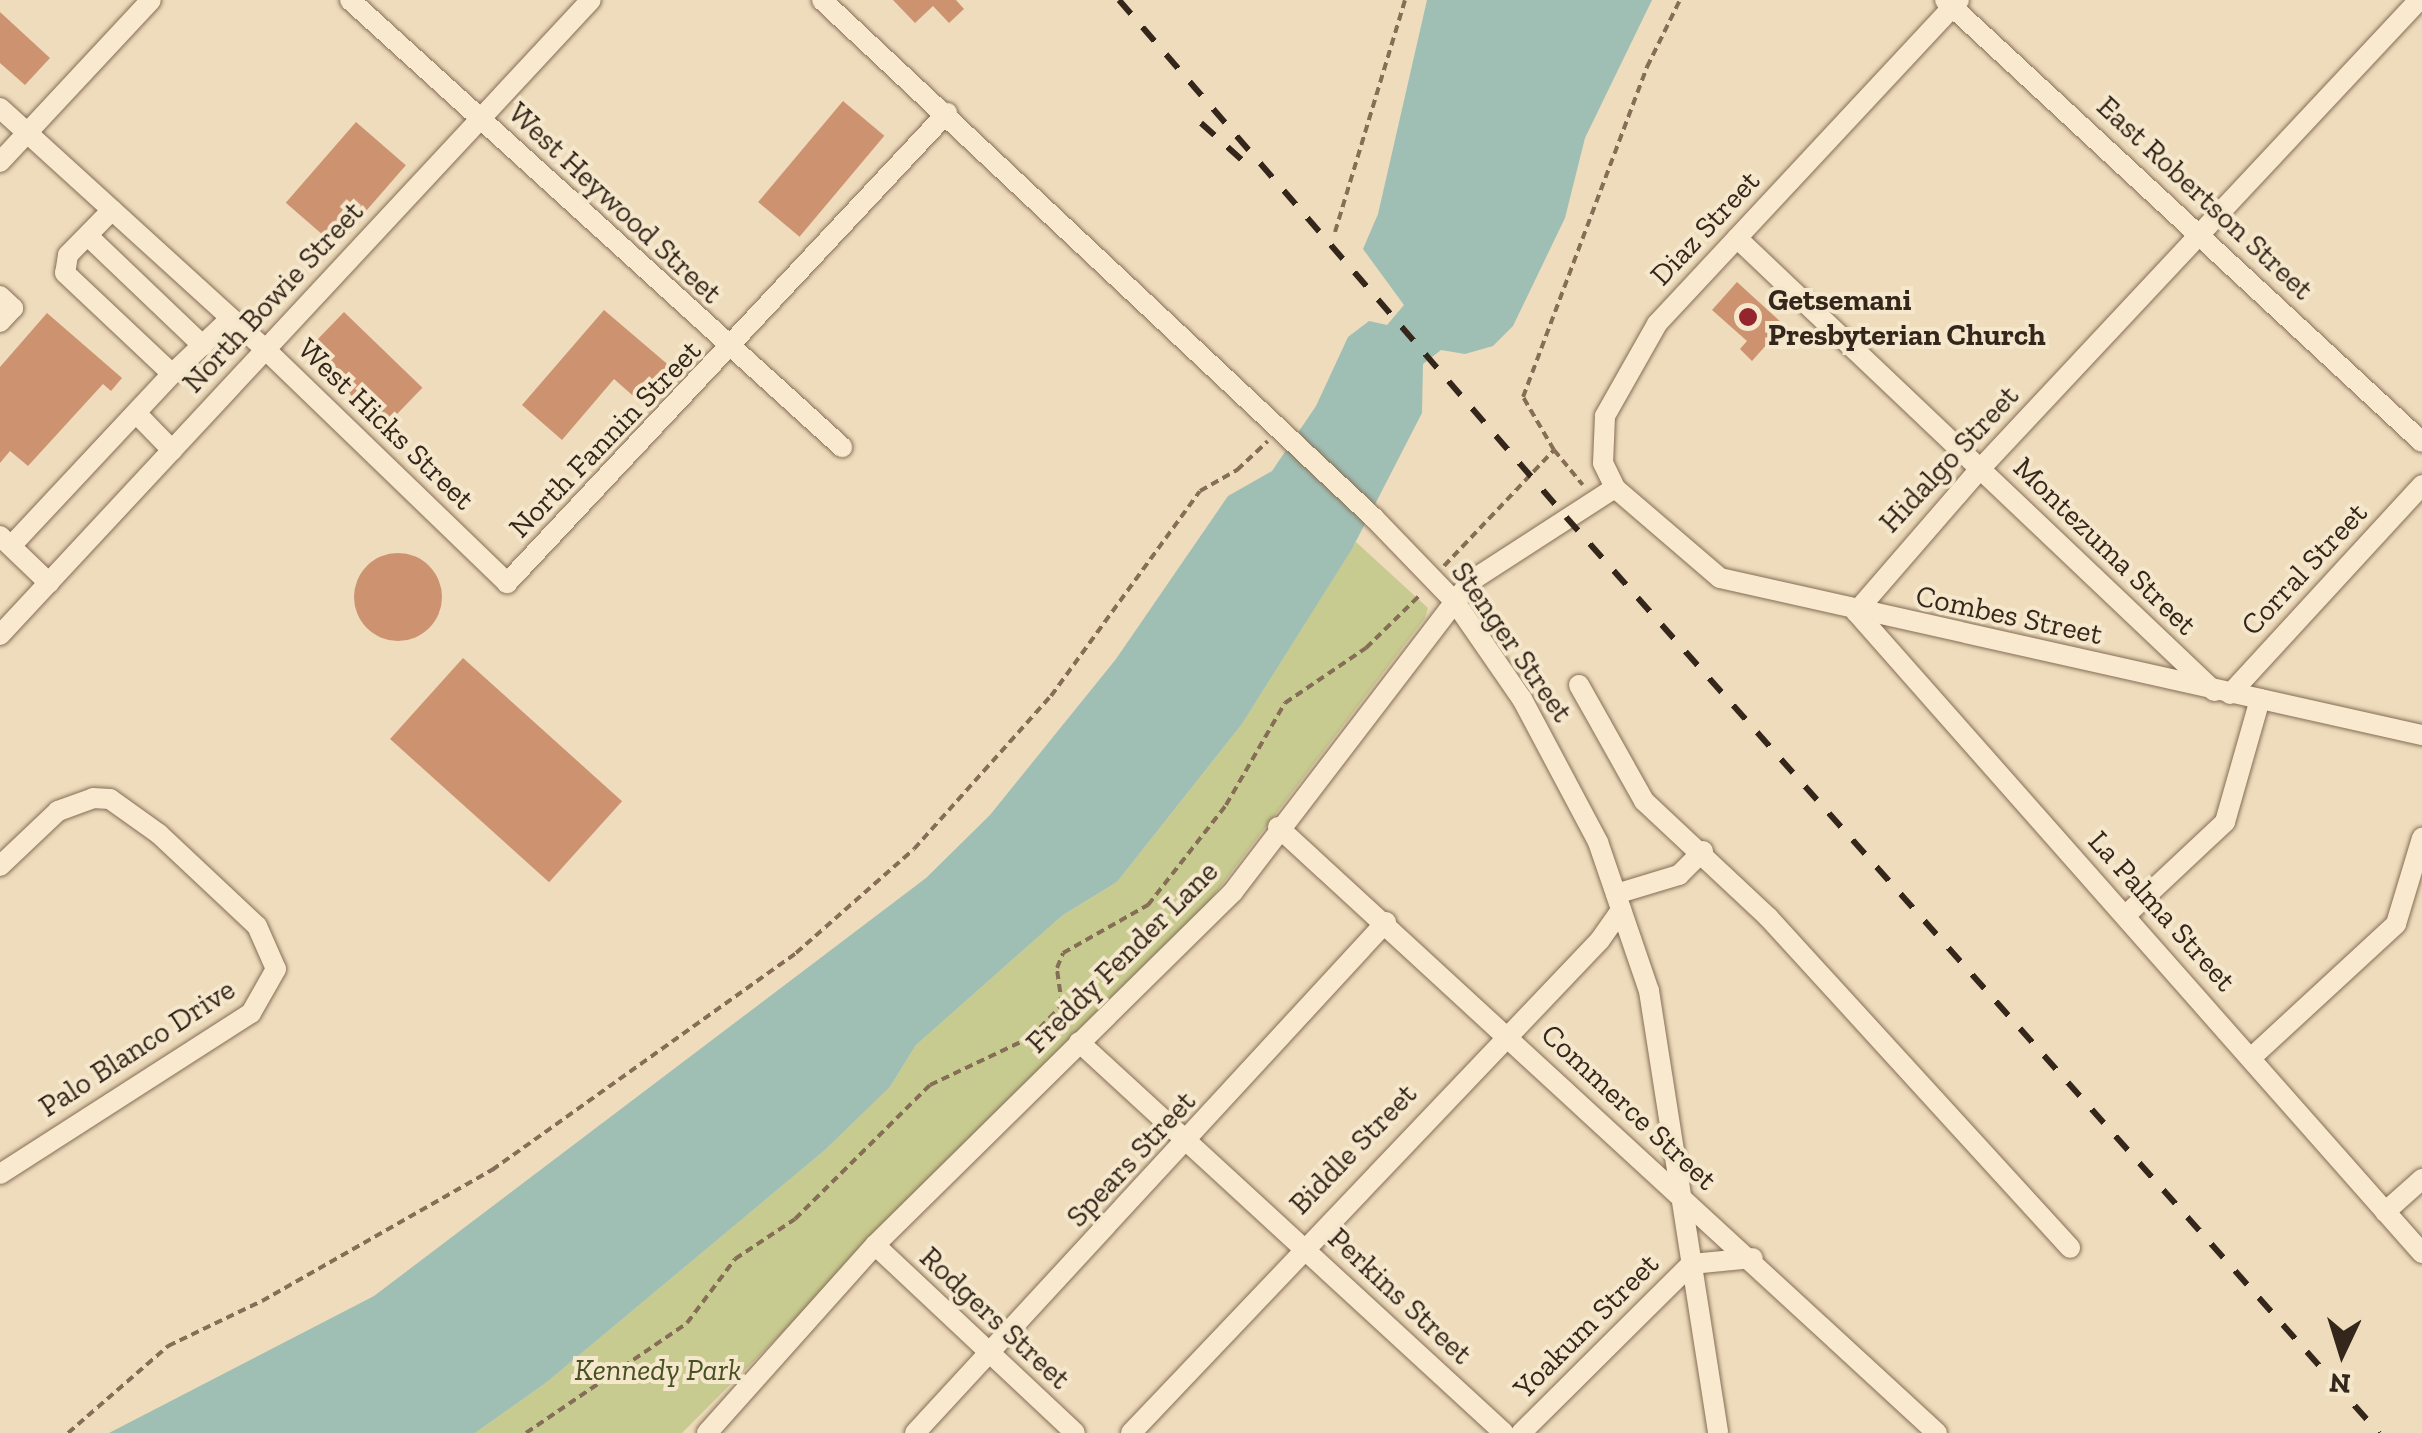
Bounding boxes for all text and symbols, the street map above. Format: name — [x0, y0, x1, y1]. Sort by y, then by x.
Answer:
street label: East Robertson Street — [2090, 89, 2320, 307]
street label: West Heywood Street — [501, 95, 729, 311]
street label: Diaz Street — [1643, 163, 1767, 293]
street label: North Bowie Street — [175, 194, 371, 400]
place label: Getsemani Presbyterian Church — [1768, 282, 2046, 352]
marker: Getsemani Presbyterian Church — [1737, 306, 1759, 328]
street label: West Hicks Street — [290, 331, 482, 517]
street label: North Fannin Street — [501, 333, 709, 545]
street label: Hidalgo Street — [1872, 378, 2026, 540]
street label: Montezuma Street — [2006, 449, 2204, 643]
street label: Corral Street — [2233, 495, 2375, 643]
street label: Stenger Street — [1444, 555, 1580, 729]
street label: Combes Street — [1912, 578, 2106, 652]
street label: La Palma Street — [2081, 823, 2243, 999]
street label: Freddy Fender Lane — [1018, 853, 1226, 1061]
street label: Palo Blanco Drive — [32, 971, 242, 1125]
street label: Commerce Street — [1534, 1016, 1724, 1198]
street label: Biddle Street — [1282, 1076, 1424, 1222]
street label: Spears Street — [1059, 1084, 1203, 1234]
street label: Perkins Street — [1321, 1220, 1479, 1372]
street label: Rodgers Street — [912, 1239, 1078, 1397]
street label: Yoakum Street — [1506, 1246, 1666, 1406]
north arrow — [2292, 1303, 2392, 1403]
park label: Kennedy Park — [575, 1352, 741, 1388]
text: N — [2328, 1366, 2352, 1401]

